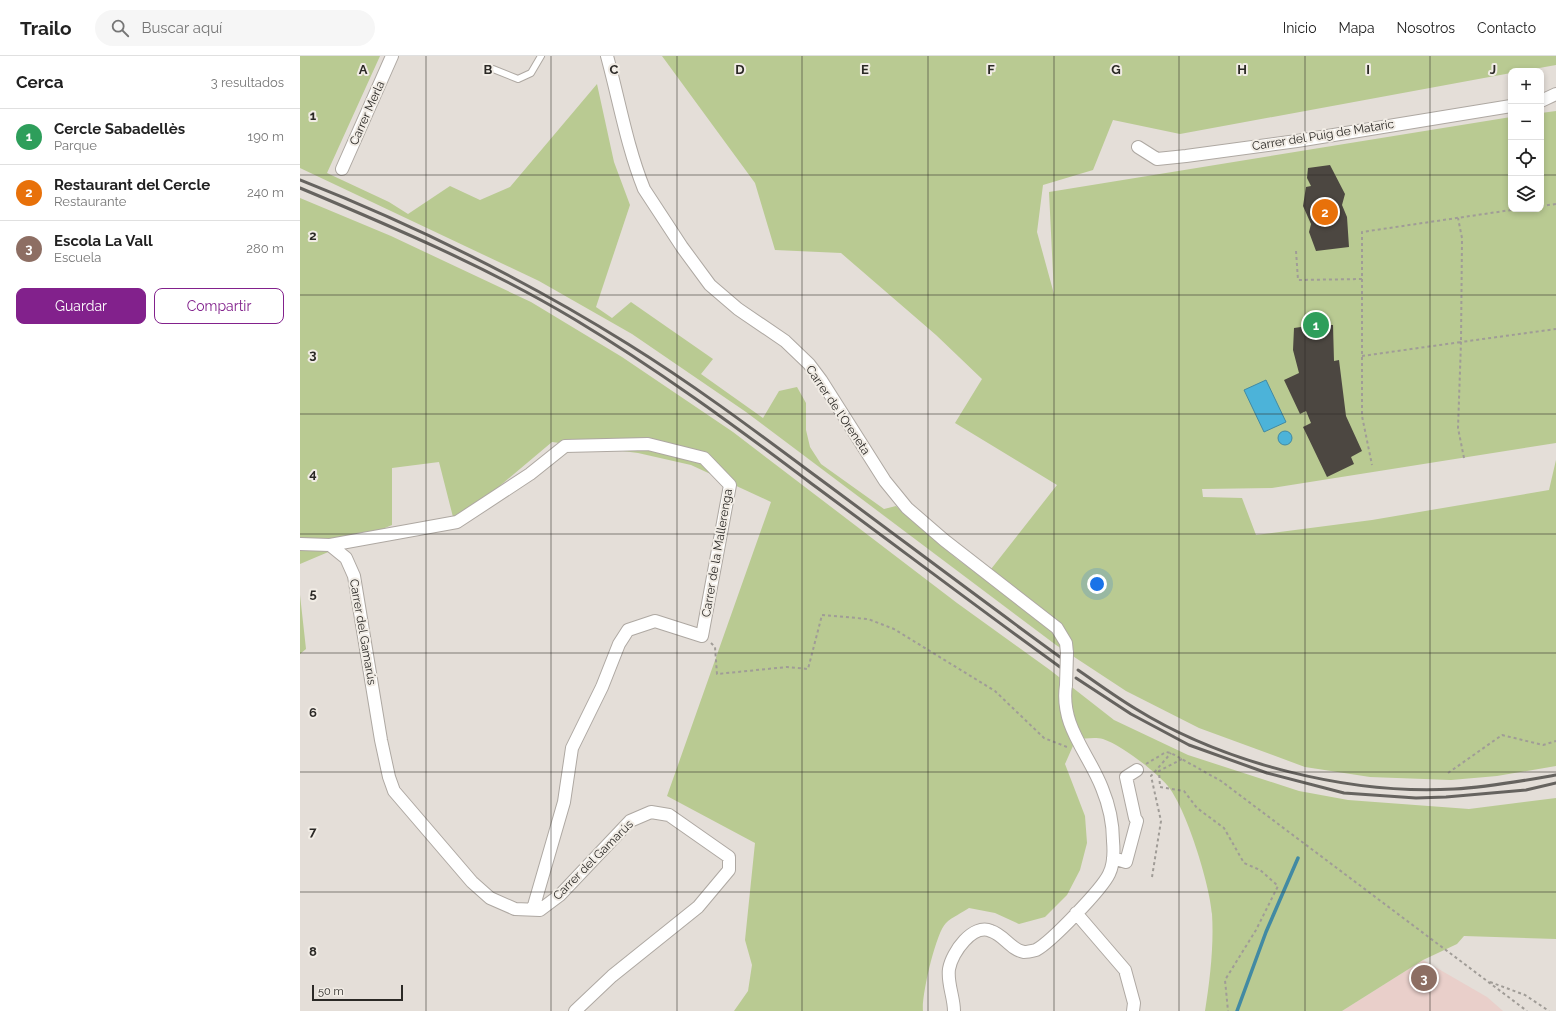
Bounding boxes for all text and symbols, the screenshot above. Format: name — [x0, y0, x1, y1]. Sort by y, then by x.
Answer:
search box — [95, 10, 375, 46]
text: Trailo — [20, 17, 71, 39]
icon: search — [109, 17, 131, 39]
text: Buscar aquí — [141, 19, 222, 37]
text: Inicio — [1283, 20, 1316, 36]
text: Mapa — [1338, 20, 1375, 36]
text: Nosotros — [1397, 20, 1455, 36]
text: Contacto — [1477, 20, 1536, 36]
text: A — [359, 62, 368, 77]
text: B — [484, 62, 493, 77]
text: C — [610, 62, 619, 77]
text: D — [735, 62, 745, 77]
text: E — [861, 62, 869, 77]
text: F — [987, 62, 995, 77]
text: G — [1111, 62, 1121, 77]
text: H — [1237, 62, 1247, 77]
text: I — [1366, 62, 1370, 77]
text: J — [1490, 62, 1496, 77]
map controls — [1508, 68, 1544, 212]
button: + — [1508, 68, 1544, 104]
text: Cerca — [16, 72, 64, 92]
text: 3 resultados — [211, 75, 284, 90]
street label: Carrer Merla — [347, 79, 387, 147]
button: − — [1508, 104, 1544, 140]
text: 1 — [310, 108, 317, 123]
street label: Carrer del Puig de Mataric — [1251, 117, 1395, 153]
text: Cercle Sabadellès — [54, 120, 185, 138]
text: 1 — [26, 129, 32, 144]
text: 190 m — [248, 129, 284, 144]
text: Parque — [54, 138, 97, 153]
button: locate — [1508, 140, 1544, 176]
text: Restaurant del Cercle — [54, 176, 210, 194]
button: layers — [1508, 176, 1544, 212]
text: 2 — [25, 185, 33, 200]
text: 240 m — [247, 185, 284, 200]
text: Restaurante — [54, 194, 126, 209]
pin: 2 — [1312, 197, 1338, 227]
text: 2 — [309, 228, 317, 243]
text: Escola La Vall — [54, 232, 153, 250]
text: 3 — [25, 241, 33, 256]
text: 280 m — [246, 241, 284, 256]
text: Escuela — [54, 250, 101, 265]
button: Guardar — [16, 288, 146, 324]
button: Compartir — [154, 288, 284, 324]
pin: 1 — [1303, 310, 1329, 340]
text: 3 — [309, 347, 317, 362]
street label: Carrer de l'Oreneta — [803, 363, 873, 457]
text: 4 — [309, 466, 317, 481]
street label: Carrer de la Mallerenga — [699, 488, 735, 618]
your location — [1087, 574, 1107, 594]
street label: Carrer del Gamarús — [347, 578, 379, 686]
text: 5 — [309, 586, 317, 601]
text: 6 — [309, 705, 317, 720]
street label: Carrer del Gamarús — [550, 817, 636, 903]
text: 7 — [309, 824, 317, 839]
text: 8 — [309, 944, 317, 959]
pin: 3 — [1411, 963, 1437, 993]
scale bar — [312, 983, 403, 1002]
text: 50 m — [318, 985, 344, 998]

